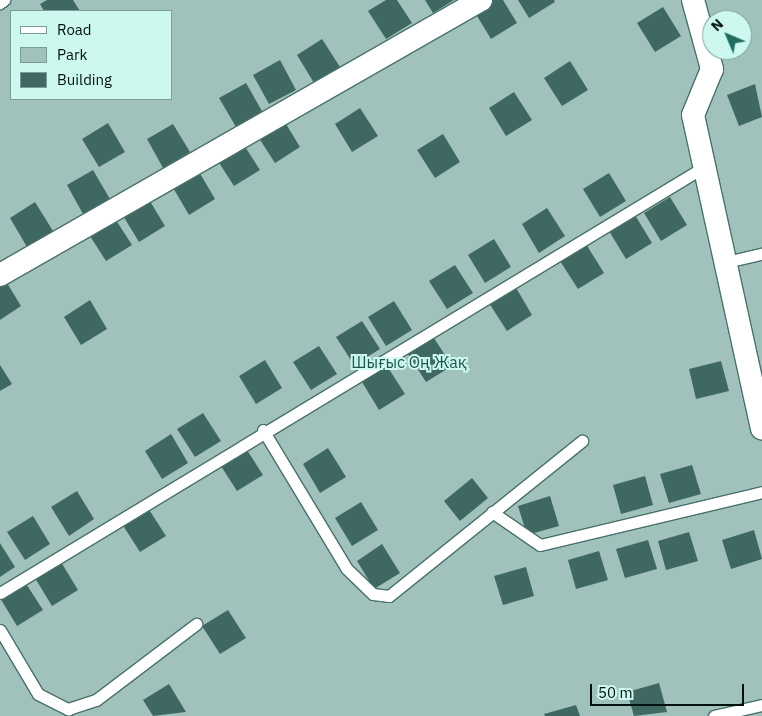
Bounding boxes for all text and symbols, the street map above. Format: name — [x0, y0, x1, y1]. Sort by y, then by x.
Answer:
legend — [10, 10, 172, 100]
north arrow — [702, 10, 752, 60]
text: N — [707, 15, 727, 35]
text: Road — [57, 20, 92, 39]
text: Park — [57, 45, 87, 64]
text: Building — [57, 70, 112, 89]
park label: Шығыс Оң Жақ — [351, 352, 467, 372]
scale bar — [592, 674, 746, 706]
text: 50 m — [598, 683, 633, 702]

